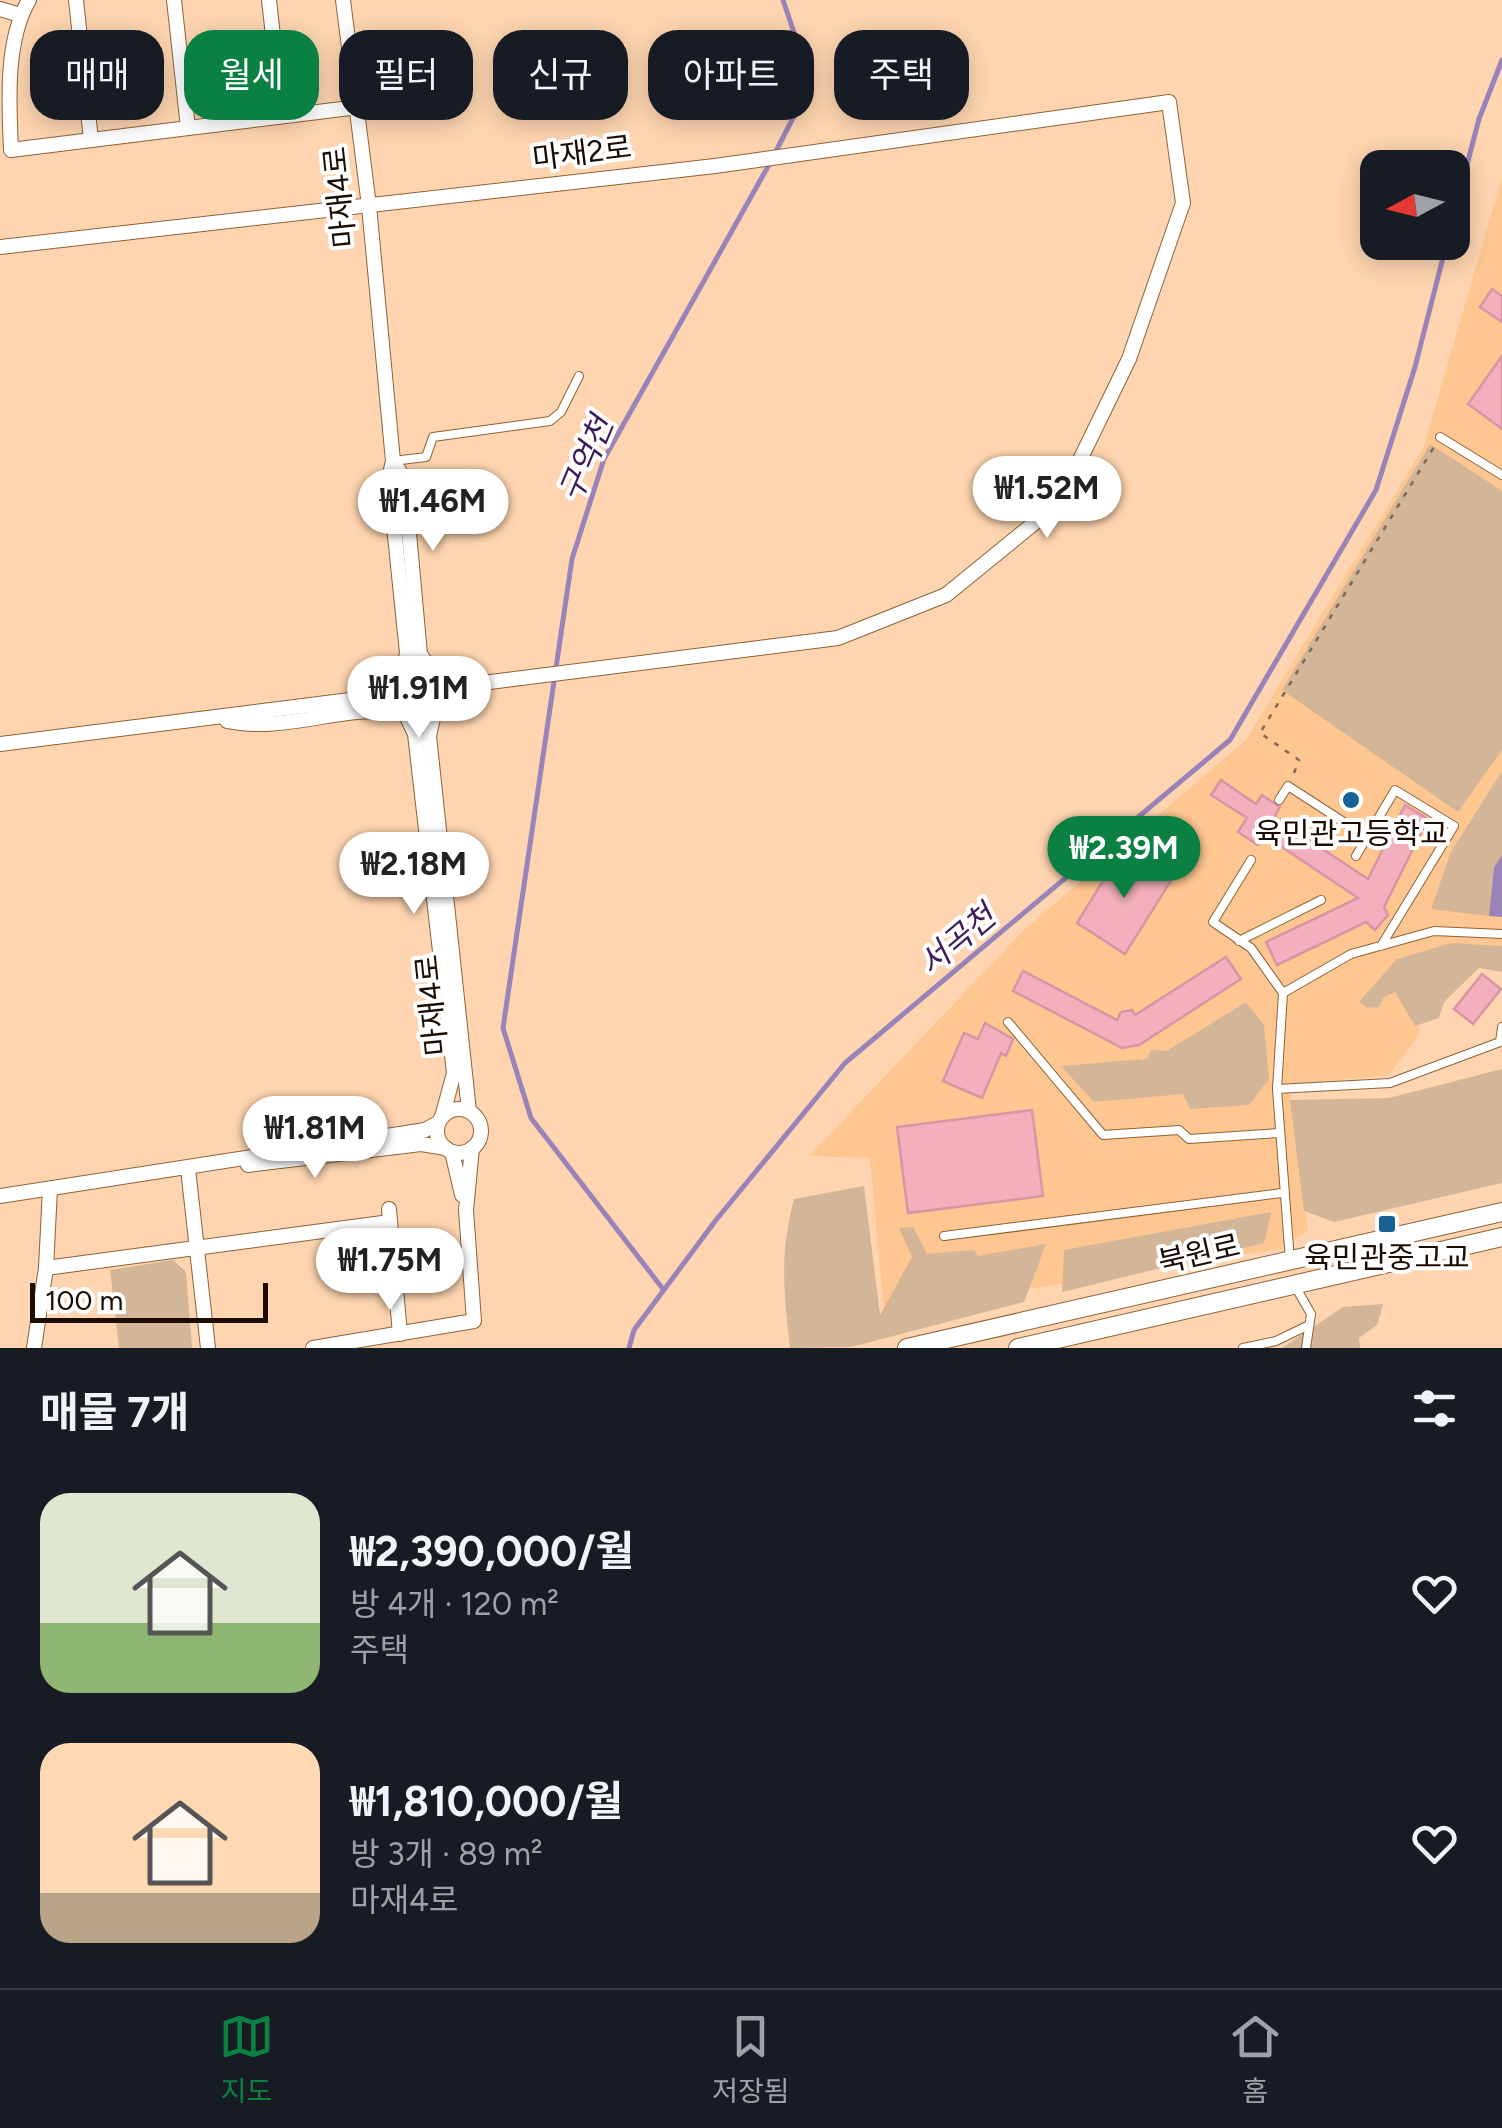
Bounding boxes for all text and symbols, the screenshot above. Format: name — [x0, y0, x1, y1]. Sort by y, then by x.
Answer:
chip: 매매 — [30, 30, 164, 120]
chip: 월세 — [184, 30, 319, 120]
chip: 필터 — [339, 30, 473, 120]
chip: 신규 — [493, 30, 628, 120]
chip: 아파트 — [648, 30, 814, 120]
chip: 주택 — [834, 30, 969, 120]
street label: 마재2로 — [530, 128, 634, 177]
street label: 마재4로 — [316, 145, 363, 249]
north arrow — [1360, 150, 1470, 260]
map controls — [1360, 150, 1470, 260]
water label: 구억천 — [551, 408, 622, 507]
pin: ₩1.52M — [966, 456, 1128, 541]
pin: ₩1.46M — [352, 469, 514, 554]
text: ₩1.52M — [995, 469, 1099, 507]
text: ₩1.46M — [380, 482, 486, 520]
pin: ₩1.91M — [338, 656, 500, 741]
text: ₩1.91M — [369, 669, 469, 707]
marker: 육민관고등학교 — [1340, 789, 1362, 811]
place label: 육민관고등학교 — [1254, 815, 1448, 852]
pin: ₩2.39M — [1043, 816, 1205, 901]
text: ₩2.39M — [1069, 829, 1179, 867]
pin: ₩2.18M — [333, 832, 495, 917]
text: ₩2.18M — [361, 845, 467, 883]
water label: 서곡천 — [911, 895, 1006, 983]
street label: 마재4로 — [408, 953, 455, 1057]
pin: ₩1.81M — [234, 1096, 396, 1181]
text: ₩1.81M — [265, 1109, 365, 1147]
marker: 육민관중고교 — [1376, 1213, 1398, 1235]
street label: 북원로 — [1154, 1226, 1243, 1281]
pin: ₩1.75M — [309, 1228, 471, 1313]
place label: 육민관중고교 — [1304, 1239, 1470, 1276]
text: ₩1.75M — [338, 1241, 442, 1279]
scale bar — [30, 1278, 268, 1322]
text: 100 m — [45, 1283, 123, 1317]
icon: filters — [1407, 1381, 1462, 1436]
text: 매물 7개 — [40, 1387, 189, 1438]
text: ₩2,390,000/월 — [350, 1526, 634, 1577]
icon: home — [120, 1533, 240, 1653]
icon: heart — [1407, 1566, 1462, 1621]
text: 방 4개 · 120 m² — [350, 1585, 559, 1623]
text: 주택 — [350, 1631, 409, 1669]
text: ₩1,810,000/월 — [350, 1776, 623, 1827]
icon: home — [120, 1783, 240, 1903]
icon: heart — [1407, 1816, 1462, 1871]
text: 방 3개 · 89 m² — [350, 1835, 543, 1873]
text: 마재4로 — [350, 1881, 458, 1919]
tab: 지도 — [219, 2009, 274, 2109]
tab: 저장됨 — [712, 2009, 790, 2109]
tab: 홈 — [1228, 2009, 1283, 2109]

